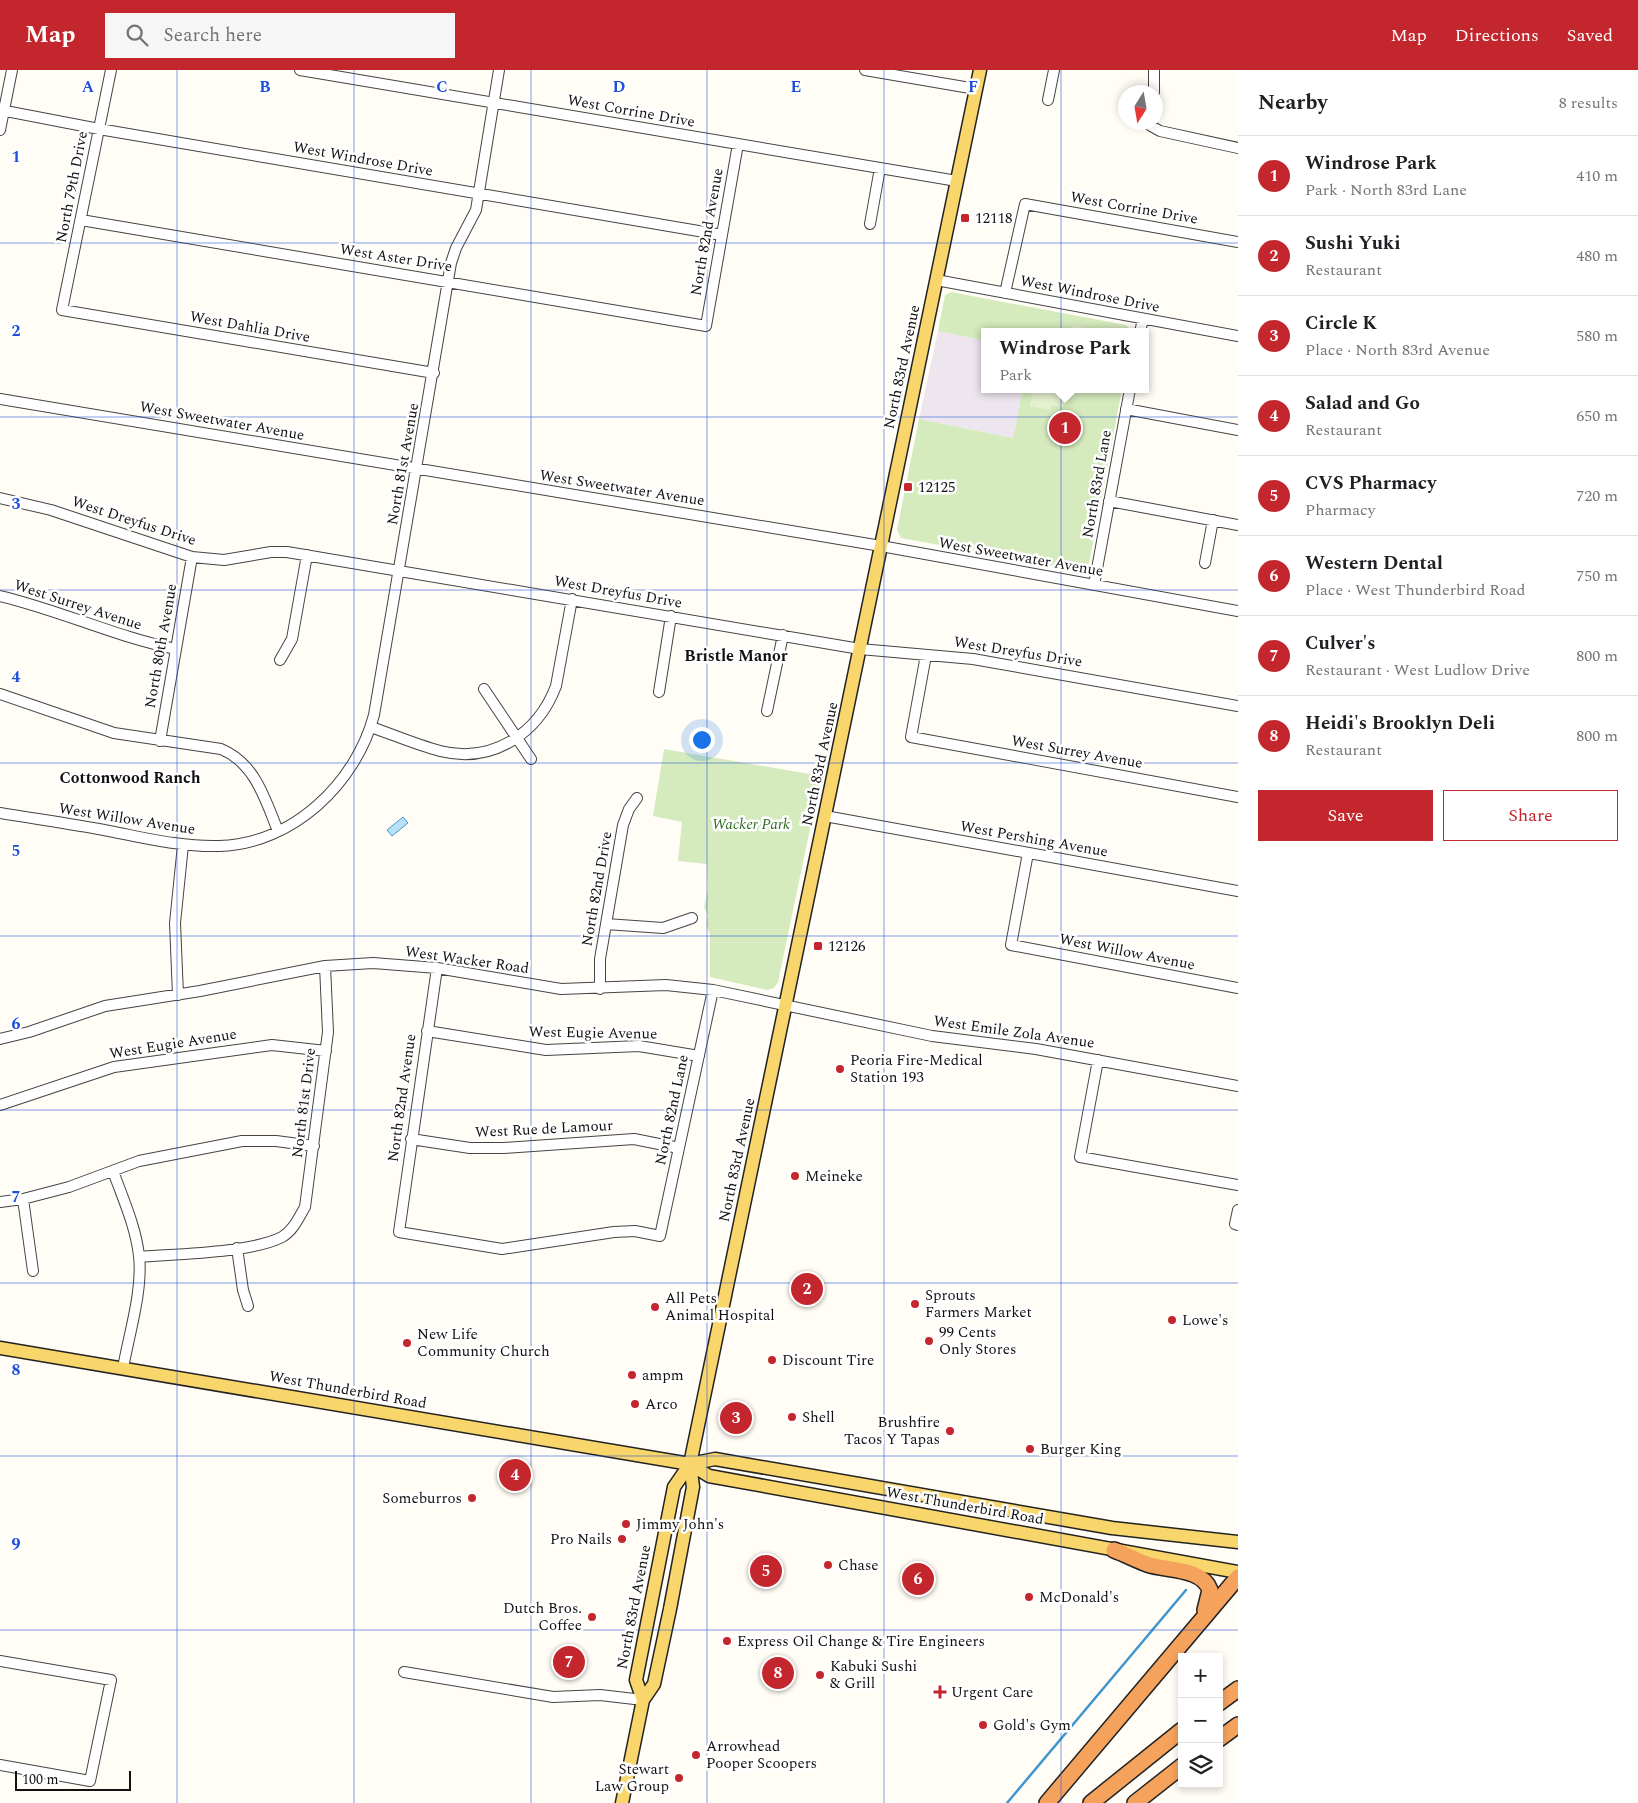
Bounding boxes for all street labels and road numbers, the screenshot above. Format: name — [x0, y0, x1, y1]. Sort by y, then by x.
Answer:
street label: West Corrine Drive — [565, 88, 697, 134]
street label: North 79th Drive — [50, 129, 94, 245]
street label: West Windrose Drive — [291, 135, 435, 183]
street label: North 82nd Avenue — [684, 166, 730, 298]
street label: West Corrine Drive — [1068, 185, 1200, 231]
street label: West Aster Drive — [338, 238, 454, 278]
street label: West Windrose Drive — [1018, 269, 1162, 319]
street label: North 83rd Avenue — [878, 303, 926, 431]
street label: West Dahlia Drive — [188, 305, 312, 349]
street label: West Sweetwater Avenue — [138, 395, 306, 447]
street label: North 81st Avenue — [381, 401, 425, 527]
street label: North 83rd Lane — [1076, 428, 1118, 540]
street label: West Sweetwater Avenue — [538, 464, 706, 512]
street label: West Dreyfus Drive — [69, 490, 199, 552]
street label: West Sweetwater Avenue — [937, 531, 1105, 583]
street label: West Dreyfus Drive — [552, 569, 684, 615]
street label: West Surrey Avenue — [11, 573, 145, 637]
street label: North 80th Avenue — [139, 582, 183, 710]
street label: West Dreyfus Drive — [952, 631, 1084, 673]
street label: North 83rd Avenue — [796, 700, 844, 828]
street label: West Surrey Avenue — [1009, 729, 1145, 775]
street label: West Willow Avenue — [57, 797, 197, 841]
street label: West Pershing Avenue — [958, 815, 1110, 863]
street label: North 82nd Drive — [576, 830, 618, 948]
street label: West Willow Avenue — [1057, 928, 1197, 976]
street label: West Wacker Road — [404, 940, 530, 980]
street label: West Emile Zola Avenue — [932, 1009, 1096, 1055]
street label: West Eugie Avenue — [528, 1020, 658, 1046]
street label: West Eugie Avenue — [108, 1023, 238, 1065]
street label: North 82nd Avenue — [382, 1032, 422, 1164]
street label: North 81st Drive — [286, 1047, 322, 1159]
street label: North 82nd Lane — [649, 1053, 695, 1167]
street label: North 83rd Avenue — [713, 1096, 761, 1224]
street label: West Rue de Lamour — [474, 1114, 614, 1144]
street label: West Thunderbird Road — [267, 1365, 429, 1415]
street label: West Thunderbird Road — [884, 1481, 1046, 1531]
street label: North 83rd Avenue — [611, 1543, 657, 1671]

